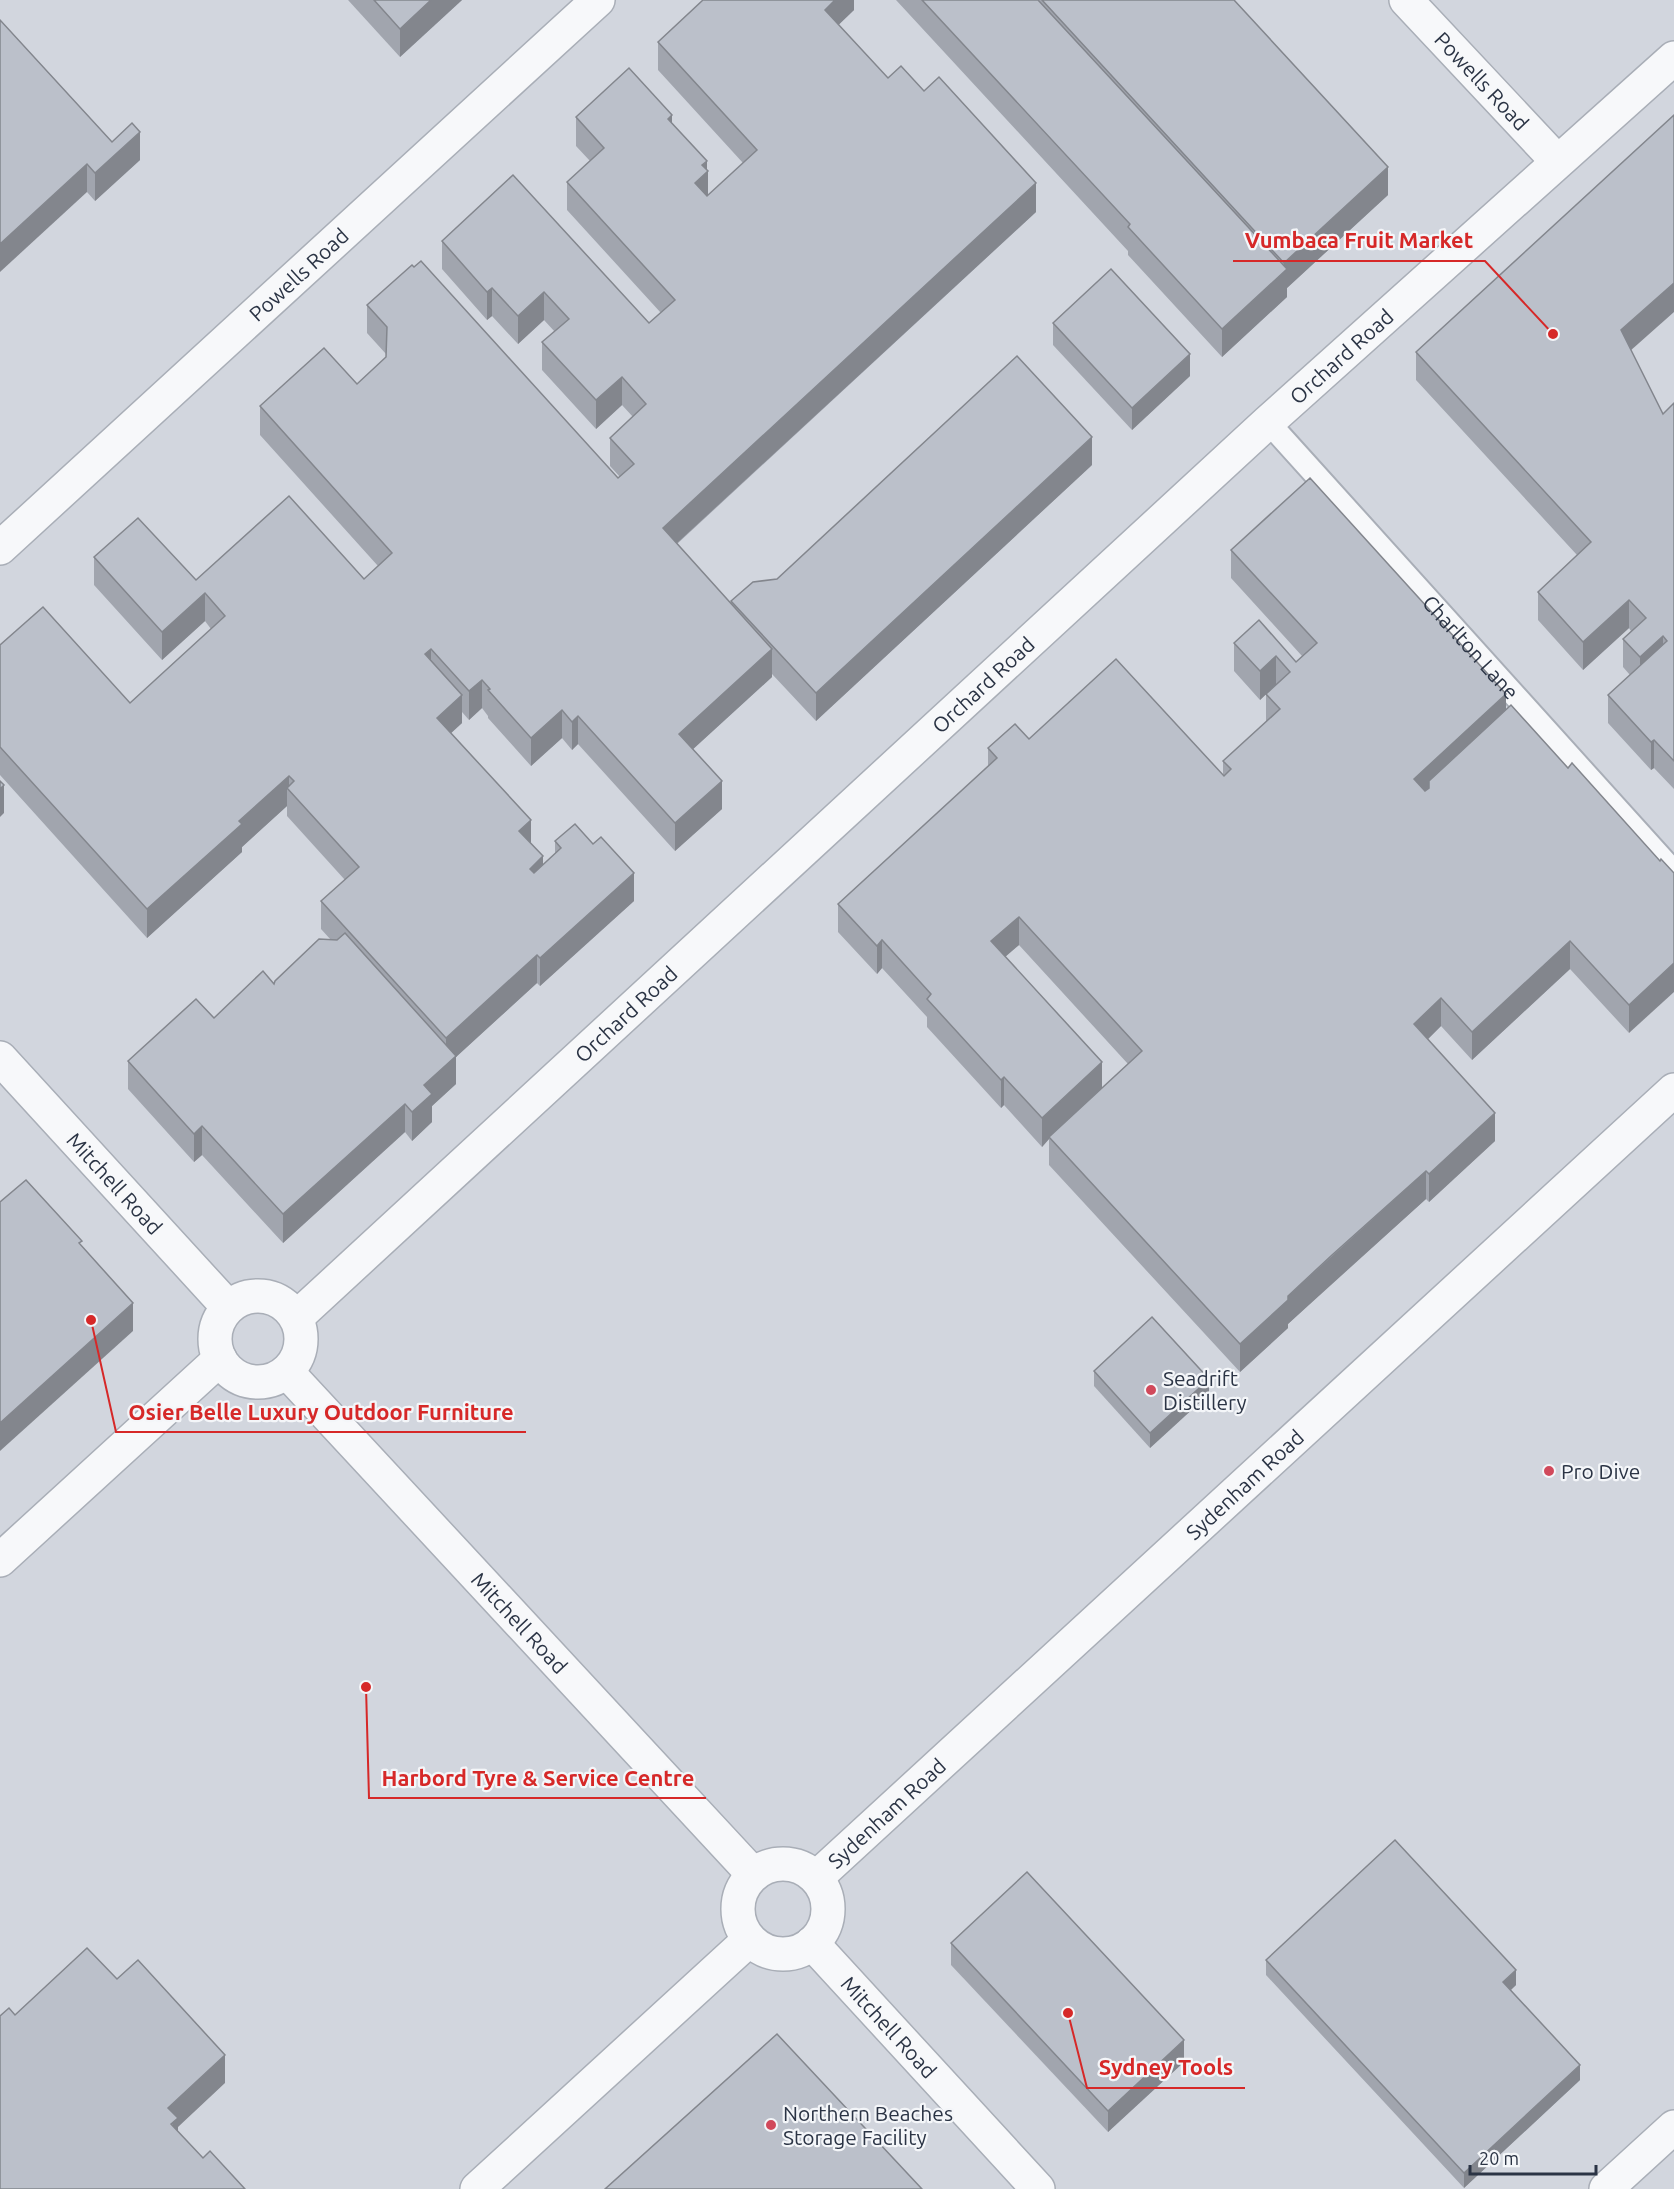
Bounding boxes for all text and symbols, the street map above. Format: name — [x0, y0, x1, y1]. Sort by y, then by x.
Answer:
street label: Powells Road — [1430, 27, 1534, 135]
callout: Vumbaca Fruit Market — [1233, 221, 1485, 261]
street label: Powells Road — [244, 223, 353, 326]
text: Vumbaca Fruit Market — [1245, 227, 1473, 252]
street label: Orchard Road — [1285, 304, 1398, 409]
street label: Charlton Lane — [1418, 590, 1524, 704]
street label: Orchard Road — [927, 632, 1039, 738]
street label: Orchard Road — [570, 961, 682, 1067]
street label: Mitchell Road — [62, 1128, 167, 1239]
place label: Seadrift Distillery — [1163, 1366, 1247, 1414]
marker: Seadrift Distillery — [1144, 1383, 1158, 1397]
callout: Osier Belle Luxury Outdoor Furniture — [116, 1392, 526, 1432]
text: Osier Belle Luxury Outdoor Furniture — [128, 1399, 514, 1424]
street label: Sydenham Road — [1181, 1424, 1308, 1544]
place label: Pro Dive — [1561, 1459, 1640, 1483]
marker: Pro Dive — [1542, 1464, 1556, 1478]
street label: Mitchell Road — [467, 1567, 572, 1678]
street label: Sydenham Road — [823, 1753, 950, 1873]
callout: Harbord Tyre & Service Centre — [369, 1758, 706, 1798]
text: Harbord Tyre & Service Centre — [382, 1765, 694, 1790]
street label: Mitchell Road — [837, 1971, 942, 2083]
callout: Sydney Tools — [1087, 2048, 1245, 2088]
text: Sydney Tools — [1099, 2054, 1233, 2079]
place label: Northern Beaches Storage Facility — [783, 2101, 953, 2149]
marker: Northern Beaches Storage Facility — [764, 2118, 778, 2132]
scale bar — [1470, 2138, 1596, 2176]
text: 20 m — [1479, 2148, 1519, 2168]

